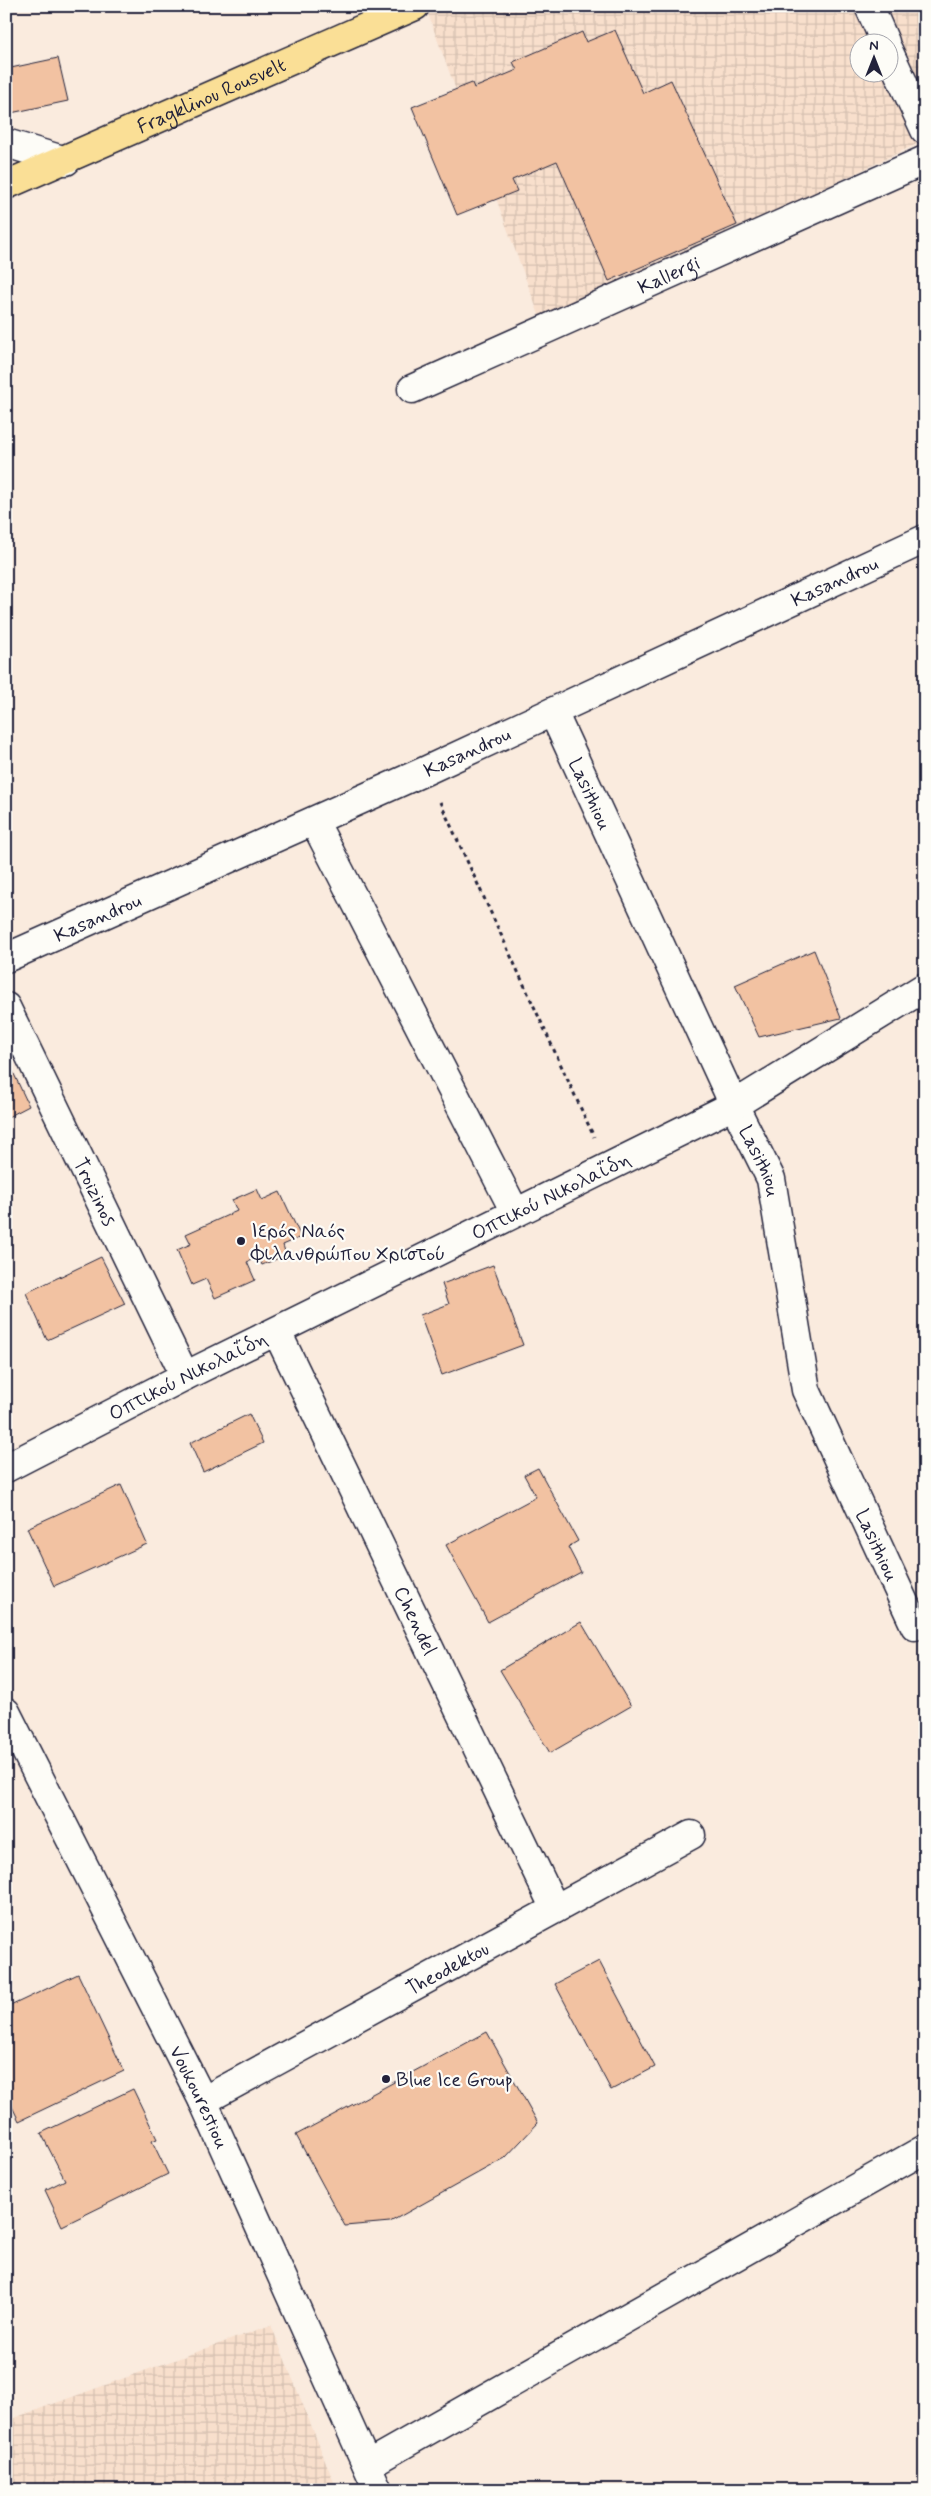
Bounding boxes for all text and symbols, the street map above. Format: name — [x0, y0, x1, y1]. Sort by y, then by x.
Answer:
north arrow — [848, 32, 898, 82]
text: N — [869, 37, 879, 55]
street label: Fragklinou Rousvelt — [133, 52, 290, 141]
street label: Kallergi — [634, 250, 705, 301]
street label: Kasandrou — [787, 551, 883, 614]
street label: Kasandrou — [420, 721, 515, 785]
street label: Lasithiou — [561, 754, 618, 835]
street label: Kasandrou — [50, 887, 146, 950]
street label: Lasithiou — [731, 1121, 786, 1199]
street label: Οπτικού Νικολαΐδη — [467, 1146, 636, 1248]
street label: Troizinos — [66, 1153, 122, 1231]
place label: Ιερός Ναός Φιλανθρώπου Χριστού — [250, 1218, 445, 1268]
marker: Ιερός Ναός Φιλανθρώπου Χριστού — [235, 1235, 247, 1247]
street label: Οπτικού Νικολαΐδη — [104, 1325, 272, 1428]
street label: Lasithiou — [848, 1505, 905, 1586]
street label: Chendel — [386, 1582, 443, 1660]
street label: Theodektou — [401, 1936, 494, 2003]
street label: Voukourestiou — [162, 2041, 235, 2153]
place label: Blue Ice Group — [396, 2067, 513, 2094]
marker: Blue Ice Group — [380, 2073, 392, 2085]

